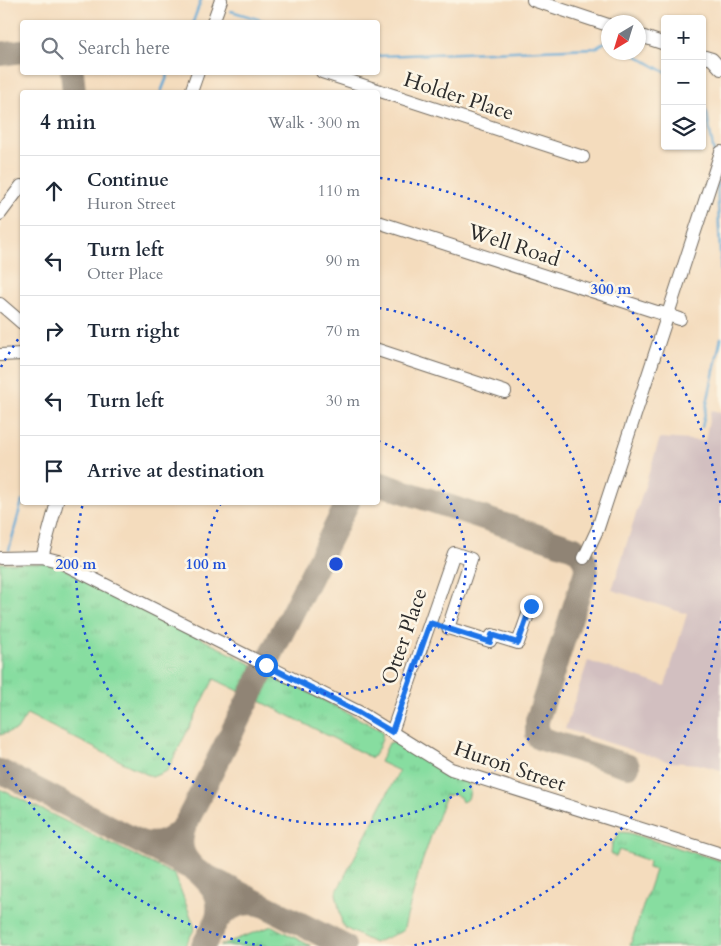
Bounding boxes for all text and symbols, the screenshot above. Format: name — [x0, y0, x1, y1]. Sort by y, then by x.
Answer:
north arrow — [601, 15, 646, 60]
map controls — [661, 15, 706, 150]
button: + — [661, 15, 706, 60]
search box — [20, 20, 380, 75]
icon: search — [38, 34, 66, 62]
text: Search here — [78, 35, 170, 61]
button: − — [661, 60, 706, 105]
street label: Holder Place — [400, 65, 518, 128]
button: layers — [661, 105, 706, 150]
text: 4 min — [40, 108, 96, 137]
text: Walk · 300 m — [268, 112, 360, 134]
text: Continue — [87, 167, 169, 193]
icon: ahead — [40, 177, 68, 205]
text: 110 m — [318, 180, 360, 202]
text: Huron Street — [87, 193, 176, 215]
street label: Well Road — [463, 217, 564, 274]
text: Turn left — [87, 237, 164, 263]
icon: left — [40, 247, 68, 275]
text: 90 m — [326, 250, 360, 272]
text: Otter Place — [87, 263, 163, 285]
text: 300 m — [591, 279, 632, 299]
icon: right — [40, 317, 68, 345]
text: Turn right — [87, 318, 179, 344]
text: 70 m — [326, 320, 360, 342]
icon: left — [40, 387, 68, 415]
text: Turn left — [87, 388, 164, 414]
text: 30 m — [326, 390, 360, 412]
icon: arrive — [40, 457, 68, 485]
text: Arrive at destination — [87, 458, 264, 484]
text: 200 m — [56, 554, 97, 574]
text: 100 m — [186, 554, 227, 574]
centre of rings — [327, 555, 345, 573]
street label: Otter Place — [374, 584, 434, 688]
route end — [520, 595, 543, 618]
route start — [255, 654, 278, 677]
street label: Huron Street — [450, 734, 570, 799]

